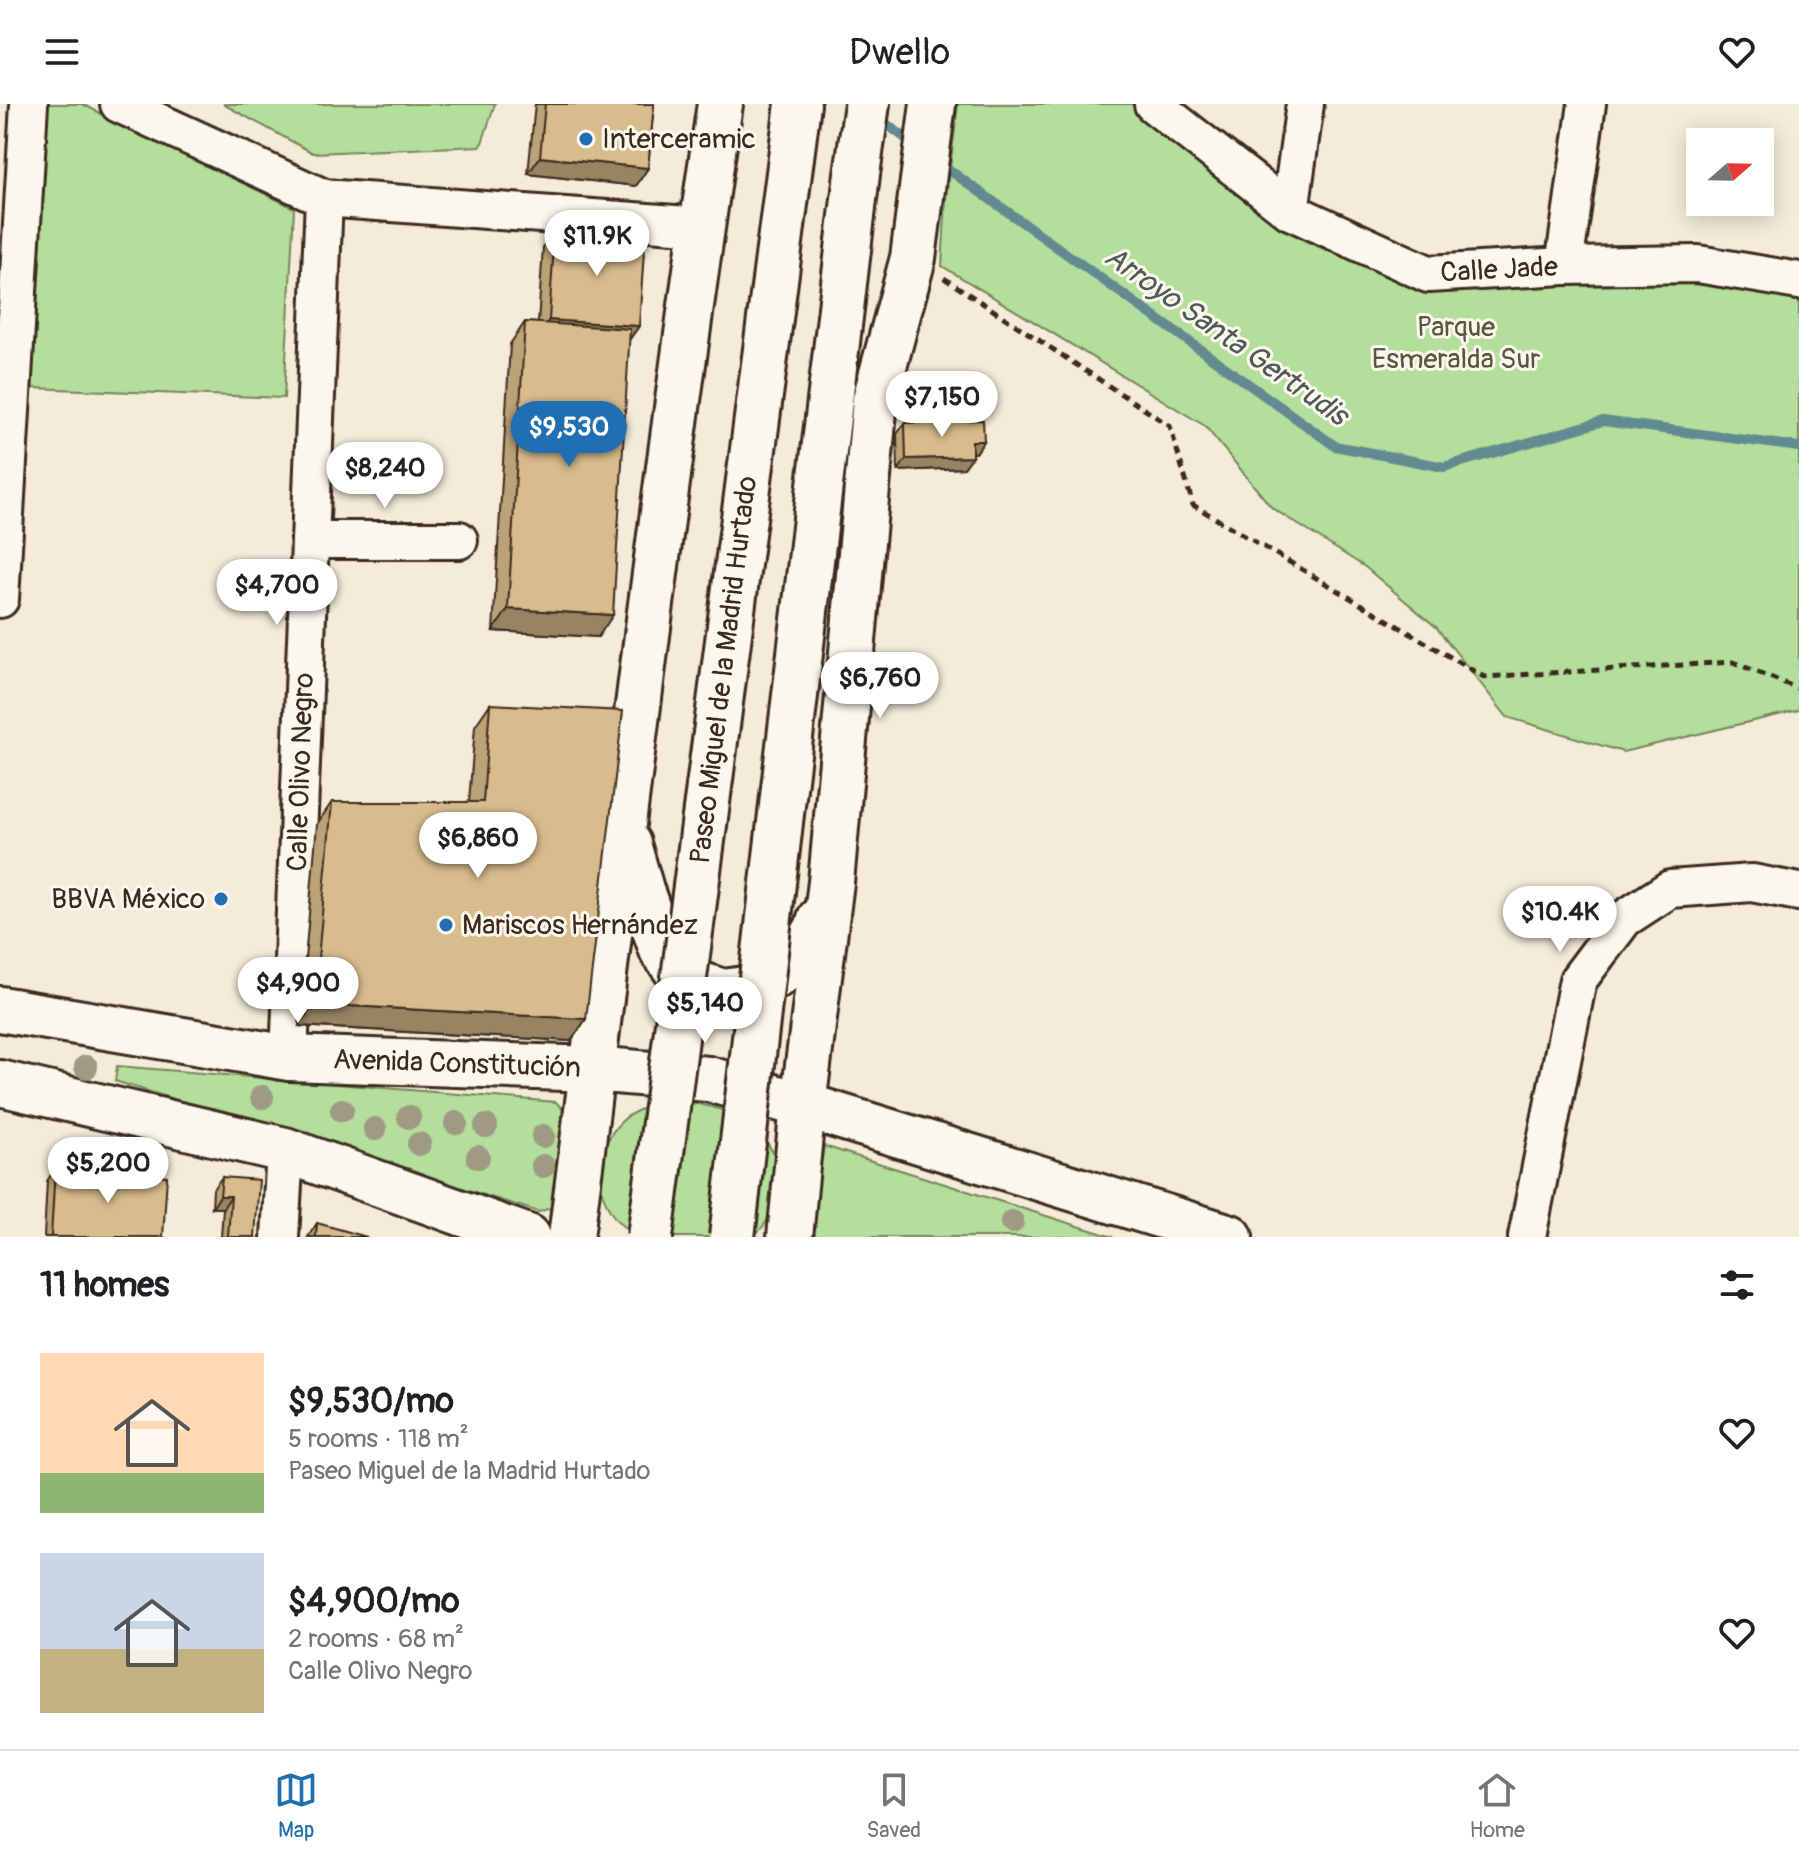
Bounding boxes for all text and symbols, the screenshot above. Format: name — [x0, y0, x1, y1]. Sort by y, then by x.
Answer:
icon: menu — [40, 30, 84, 74]
text: Dwello — [849, 30, 950, 75]
icon: heart — [1715, 30, 1759, 74]
place label: Interceramic — [602, 122, 756, 157]
north arrow — [1686, 128, 1774, 216]
map controls — [1686, 128, 1774, 216]
marker: Interceramic — [577, 130, 595, 148]
pin: $11.9K — [532, 210, 662, 278]
text: $11.9K — [562, 220, 632, 252]
water label: Arroyo Santa Gertrudis — [1097, 238, 1358, 436]
street label: Calle Jade — [1439, 249, 1559, 291]
park label: Parque Esmeralda Sur — [1372, 310, 1540, 377]
pin: $7,150 — [877, 371, 1007, 439]
text: $7,150 — [904, 381, 980, 413]
pin: $9,530 — [504, 401, 634, 469]
text: $9,530 — [529, 411, 609, 443]
pin: $8,240 — [320, 442, 450, 510]
text: $8,240 — [344, 452, 426, 484]
street label: Paseo Miguel de la Madrid Hurtado — [683, 474, 765, 866]
pin: $4,700 — [212, 559, 342, 627]
text: $4,700 — [234, 569, 320, 601]
pin: $6,760 — [815, 652, 945, 720]
text: $6,760 — [839, 662, 921, 694]
street label: Calle Olivo Negro — [280, 672, 322, 872]
pin: $6,860 — [413, 812, 543, 880]
text: $6,860 — [437, 822, 519, 854]
place label: BBVA México — [51, 882, 205, 917]
pin: $10.4K — [1495, 886, 1625, 954]
marker: BBVA México — [212, 890, 230, 908]
text: $10.4K — [1521, 896, 1599, 928]
place label: Mariscos Hernández — [462, 908, 698, 943]
marker: Mariscos Hernández — [437, 916, 455, 934]
pin: $4,900 — [233, 957, 363, 1025]
text: $4,900 — [256, 967, 340, 999]
pin: $5,140 — [640, 977, 770, 1045]
text: $5,140 — [666, 987, 744, 1019]
street label: Avenida Constitución — [333, 1042, 581, 1086]
pin: $5,200 — [43, 1137, 173, 1205]
text: $5,200 — [66, 1147, 150, 1179]
icon: filters — [1715, 1263, 1759, 1307]
text: 11 homes — [40, 1264, 169, 1307]
text: $9,530/mo — [288, 1380, 454, 1423]
icon: home — [104, 1385, 200, 1481]
icon: heart — [1715, 1411, 1759, 1455]
text: 5 rooms · 118 m² — [288, 1423, 469, 1455]
text: Paseo Miguel de la Madrid Hurtado — [288, 1455, 650, 1487]
text: $4,900/mo — [288, 1580, 459, 1623]
icon: home — [104, 1585, 200, 1681]
icon: heart — [1715, 1611, 1759, 1655]
text: 2 rooms · 68 m² — [288, 1623, 464, 1655]
text: Calle Olivo Negro — [288, 1655, 473, 1687]
tab: Map — [274, 1768, 318, 1844]
tab: Saved — [866, 1768, 921, 1844]
tab: Home — [1469, 1768, 1525, 1844]

